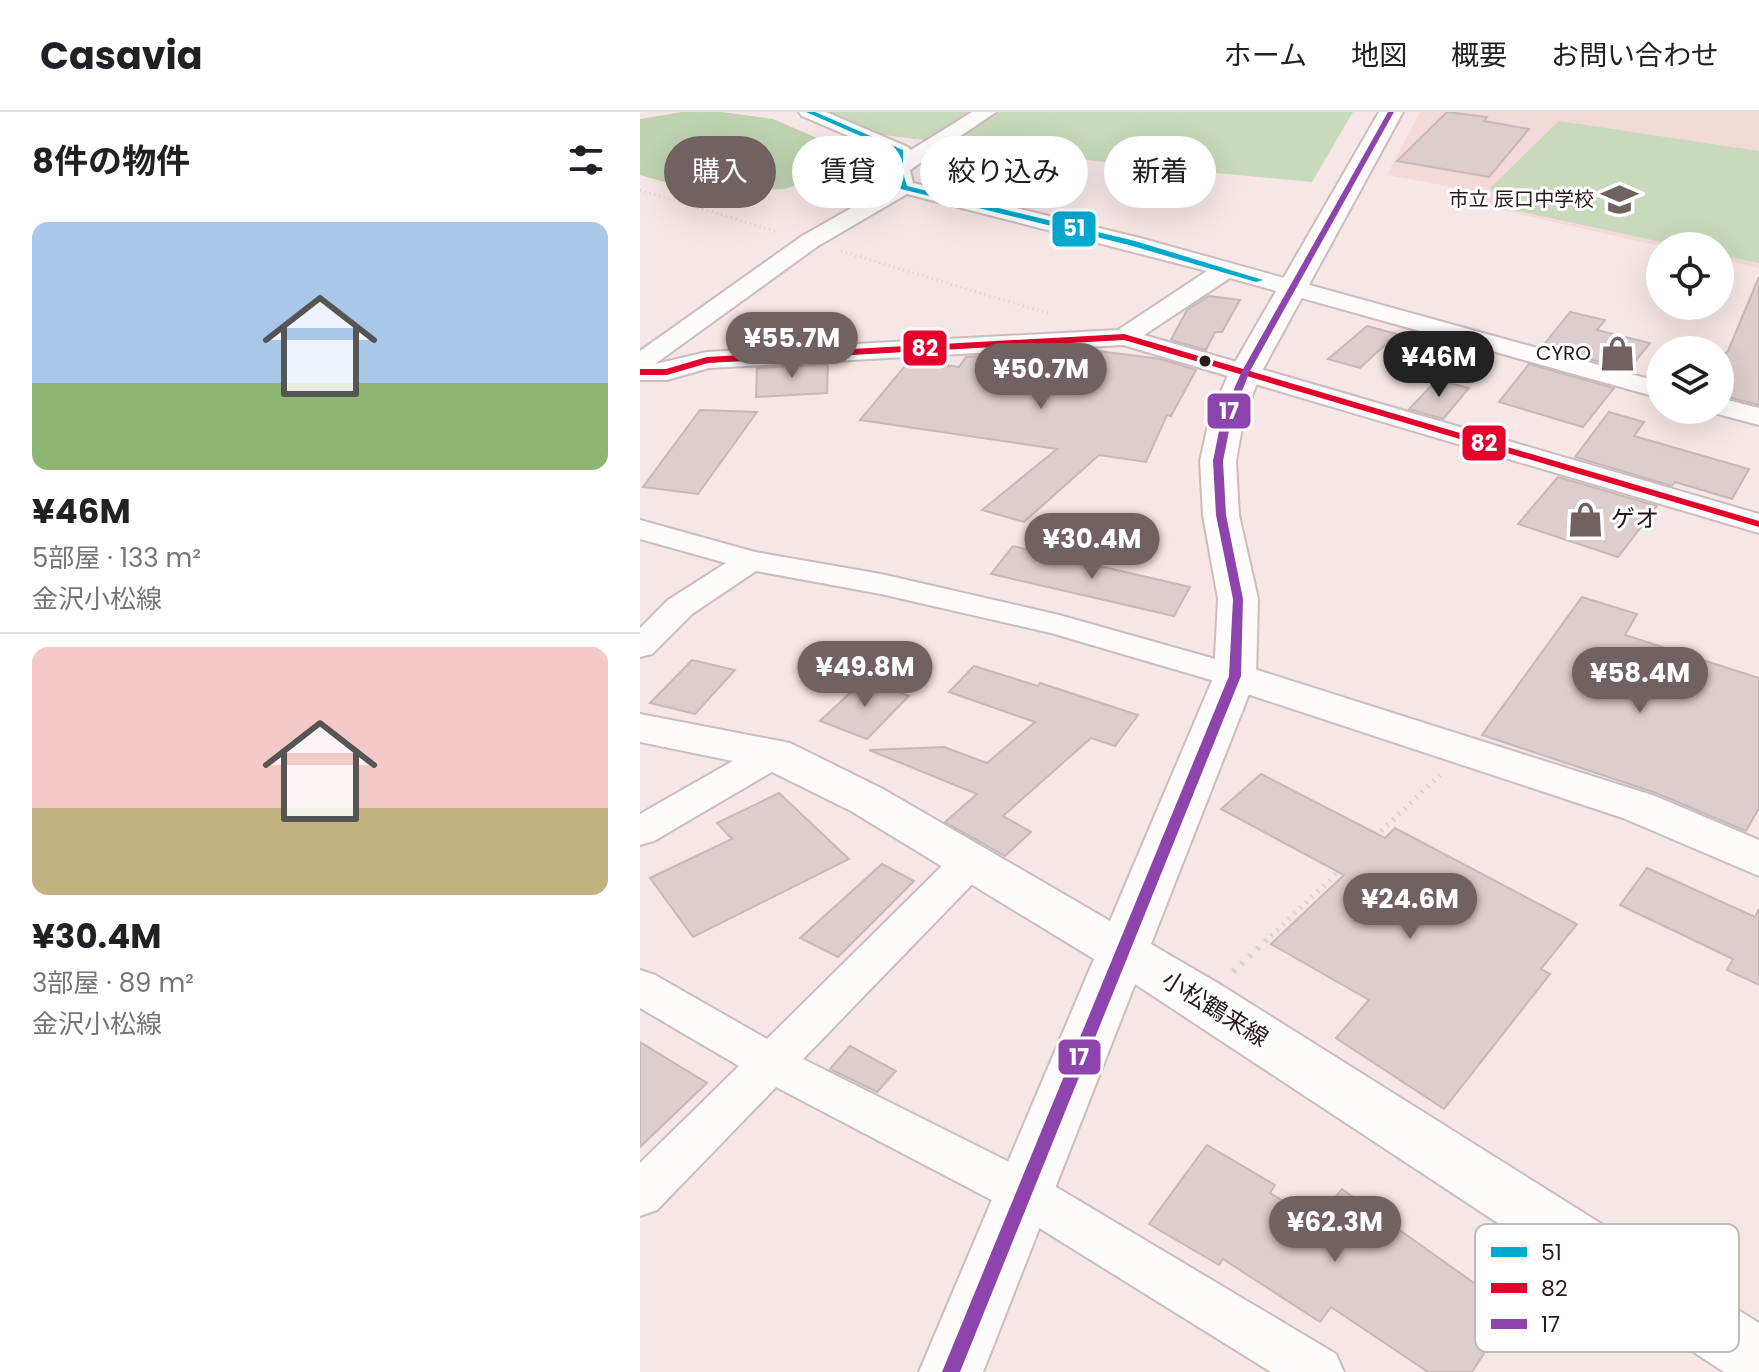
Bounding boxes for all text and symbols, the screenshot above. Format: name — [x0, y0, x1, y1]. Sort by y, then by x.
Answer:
text: Casavia — [40, 29, 203, 82]
text: ホーム — [1224, 36, 1307, 75]
text: 地図 — [1351, 36, 1407, 75]
text: 概要 — [1451, 36, 1507, 75]
text: お問い合わせ — [1551, 36, 1719, 75]
chip: 購入 — [664, 136, 776, 208]
chip: 賃貸 — [792, 136, 904, 208]
chip: 絞り込み — [920, 136, 1088, 208]
chip: 新着 — [1104, 136, 1216, 208]
text: 8件の物件 — [32, 137, 190, 185]
icon: filters — [564, 138, 608, 182]
school or university icon: 市立 辰口中学校 — [1601, 180, 1639, 218]
place label: 市立 辰口中学校 — [1449, 185, 1594, 213]
line badge: 51 — [1051, 210, 1097, 248]
text: 51 — [1063, 213, 1085, 244]
map controls — [1646, 232, 1734, 424]
button: locate — [1646, 232, 1734, 320]
icon: home — [248, 274, 392, 418]
pin: ¥55.7M — [727, 312, 857, 380]
text: ¥55.7M — [744, 320, 840, 356]
line badge: 82 — [902, 329, 948, 367]
pin: ¥46M — [1392, 331, 1486, 399]
text: 82 — [912, 333, 938, 364]
shop icon: CYRO — [1598, 334, 1636, 372]
button: layers — [1646, 336, 1734, 424]
text: ¥46M — [1401, 339, 1477, 375]
place label: CYRO — [1536, 339, 1591, 367]
pin: ¥50.7M — [976, 343, 1106, 411]
text: ¥50.7M — [993, 351, 1089, 387]
unlabelled marker — [1197, 353, 1213, 369]
line badge: 17 — [1206, 392, 1252, 430]
text: 17 — [1219, 396, 1239, 427]
line badge: 82 — [1461, 424, 1507, 462]
text: 82 — [1471, 428, 1497, 459]
text: ¥46M — [32, 487, 131, 535]
shop icon: ゲオ — [1566, 500, 1604, 538]
place label: ゲオ — [1611, 502, 1659, 535]
pin: ¥30.4M — [1027, 513, 1157, 581]
text: ¥30.4M — [1043, 521, 1141, 557]
text: 5部屋 · 133 m² — [32, 540, 201, 576]
text: 金沢小松線 — [32, 581, 162, 617]
pin: ¥49.8M — [800, 641, 930, 709]
pin: ¥58.4M — [1575, 647, 1705, 715]
text: ¥49.8M — [815, 649, 915, 685]
text: ¥58.4M — [1590, 655, 1690, 691]
icon: home — [248, 699, 392, 843]
pin: ¥24.6M — [1345, 873, 1475, 941]
text: ¥24.6M — [1361, 881, 1459, 917]
text: ¥30.4M — [32, 912, 161, 960]
street label: 小松鶴来線 — [1156, 963, 1275, 1054]
text: 3部屋 · 89 m² — [32, 965, 194, 1001]
text: 金沢小松線 — [32, 1006, 162, 1042]
line badge: 17 — [1057, 1038, 1102, 1076]
text: 17 — [1069, 1042, 1089, 1073]
pin: ¥62.3M — [1270, 1196, 1400, 1264]
text: ¥62.3M — [1287, 1204, 1383, 1240]
legend — [1475, 1224, 1739, 1352]
text: 51 — [1541, 1237, 1562, 1268]
text: 82 — [1541, 1273, 1568, 1304]
text: 17 — [1541, 1309, 1560, 1340]

